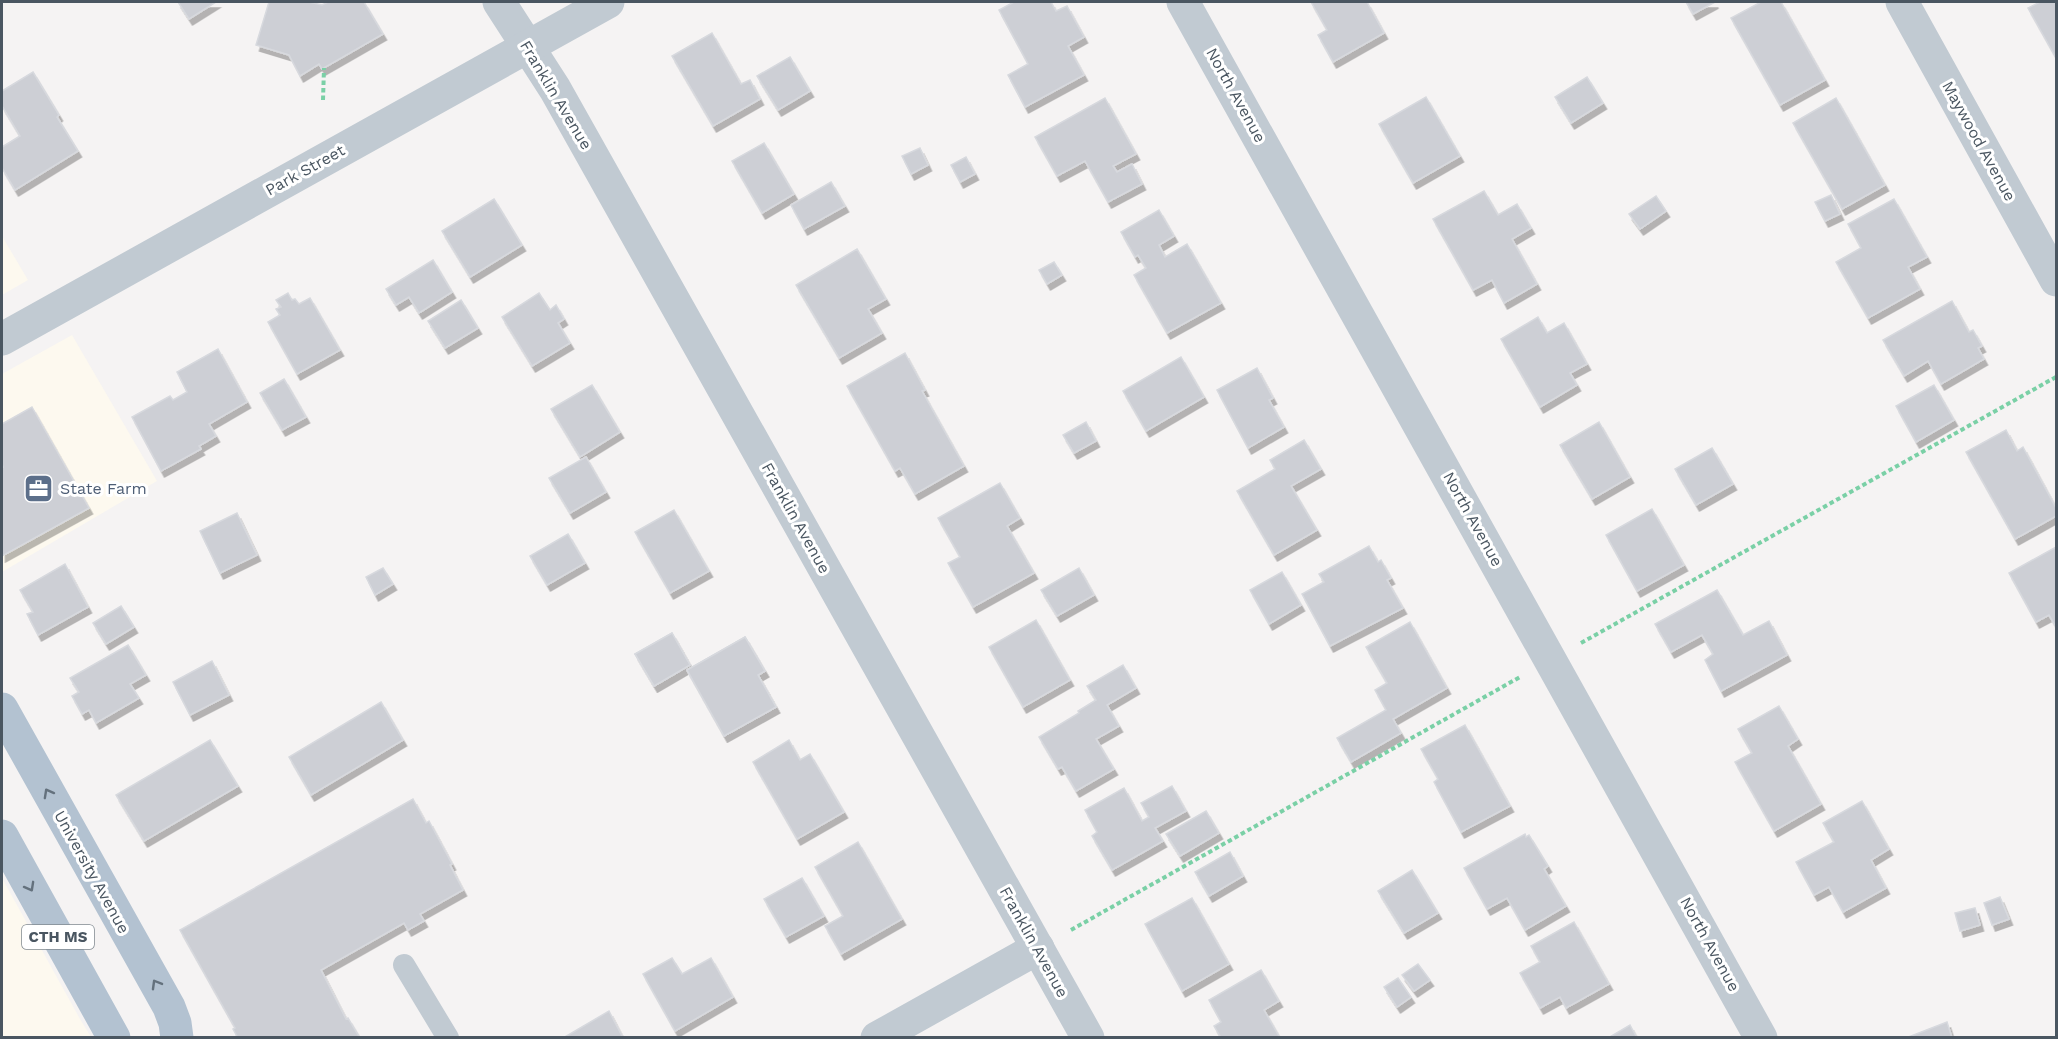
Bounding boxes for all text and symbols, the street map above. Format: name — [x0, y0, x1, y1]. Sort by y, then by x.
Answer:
street label: Franklin Avenue — [516, 37, 596, 153]
street label: North Avenue — [1202, 44, 1270, 146]
street label: Maywood Avenue — [1938, 78, 2020, 204]
street label: Park Street — [262, 140, 348, 200]
street label: Franklin Avenue — [758, 459, 834, 577]
street label: North Avenue — [1439, 468, 1507, 570]
office icon: State Farm — [23, 472, 55, 504]
place label: State Farm — [60, 479, 147, 498]
one-way arrow — [44, 789, 55, 799]
street label: University Avenue — [50, 807, 134, 937]
one-way arrow — [23, 881, 34, 891]
street label: Franklin Avenue — [996, 883, 1072, 1001]
street label: North Avenue — [1676, 893, 1744, 995]
road number: CTH MS — [22, 925, 94, 949]
one-way arrow — [152, 980, 163, 990]

